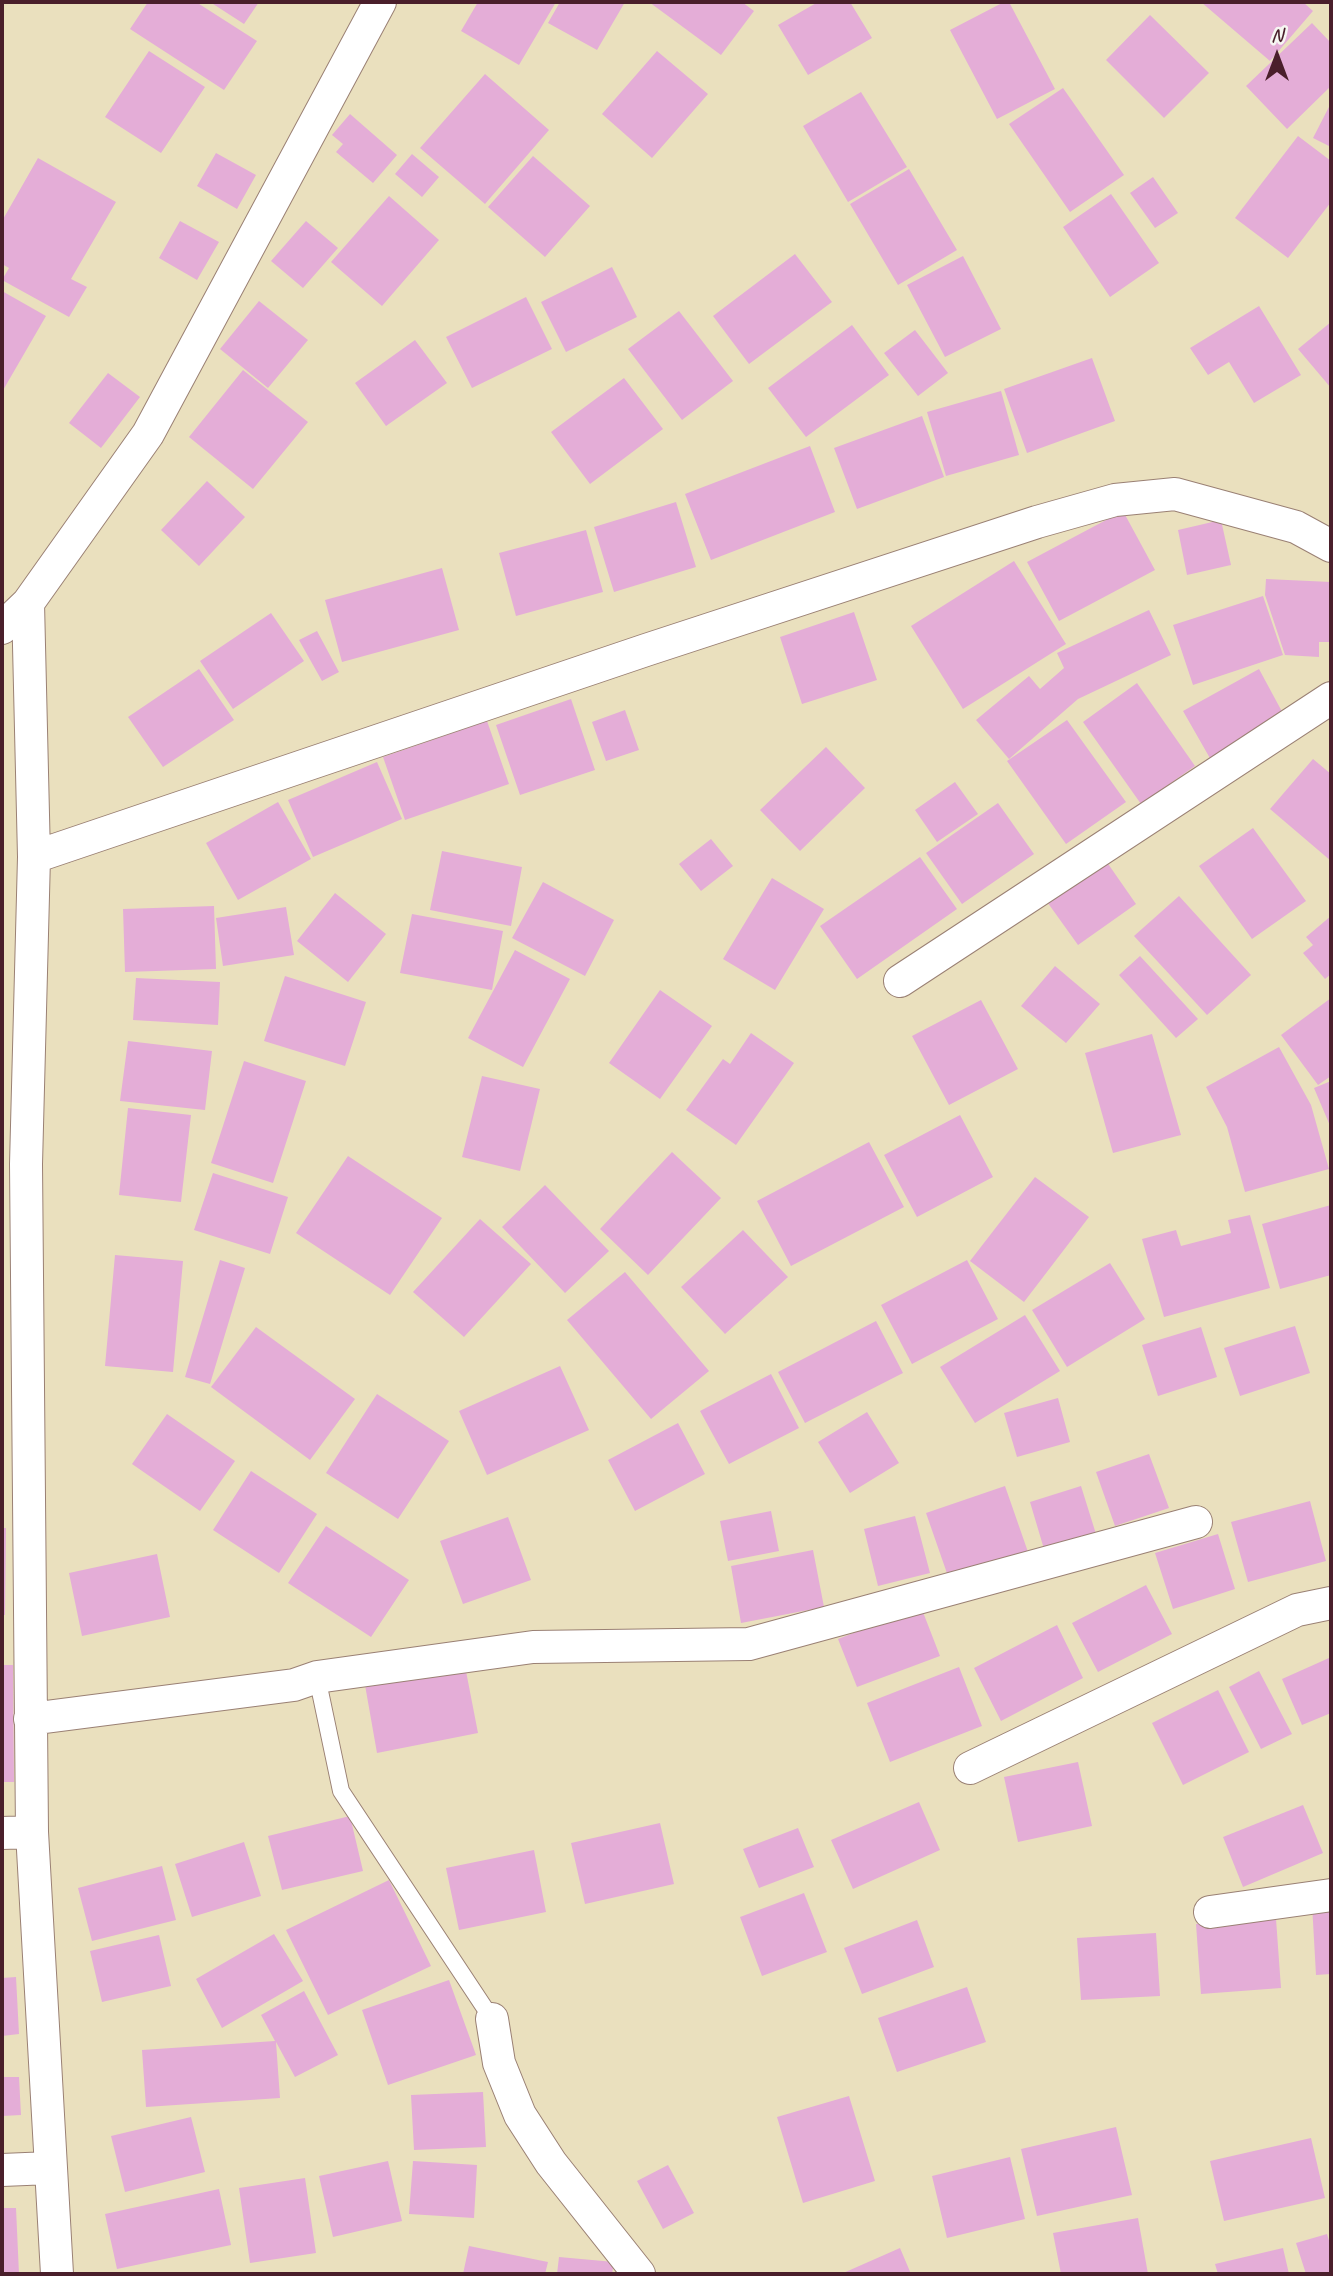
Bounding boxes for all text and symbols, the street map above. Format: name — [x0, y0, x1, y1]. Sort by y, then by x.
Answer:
north arrow — [1242, 21, 1312, 91]
text: N — [1271, 23, 1283, 47]

